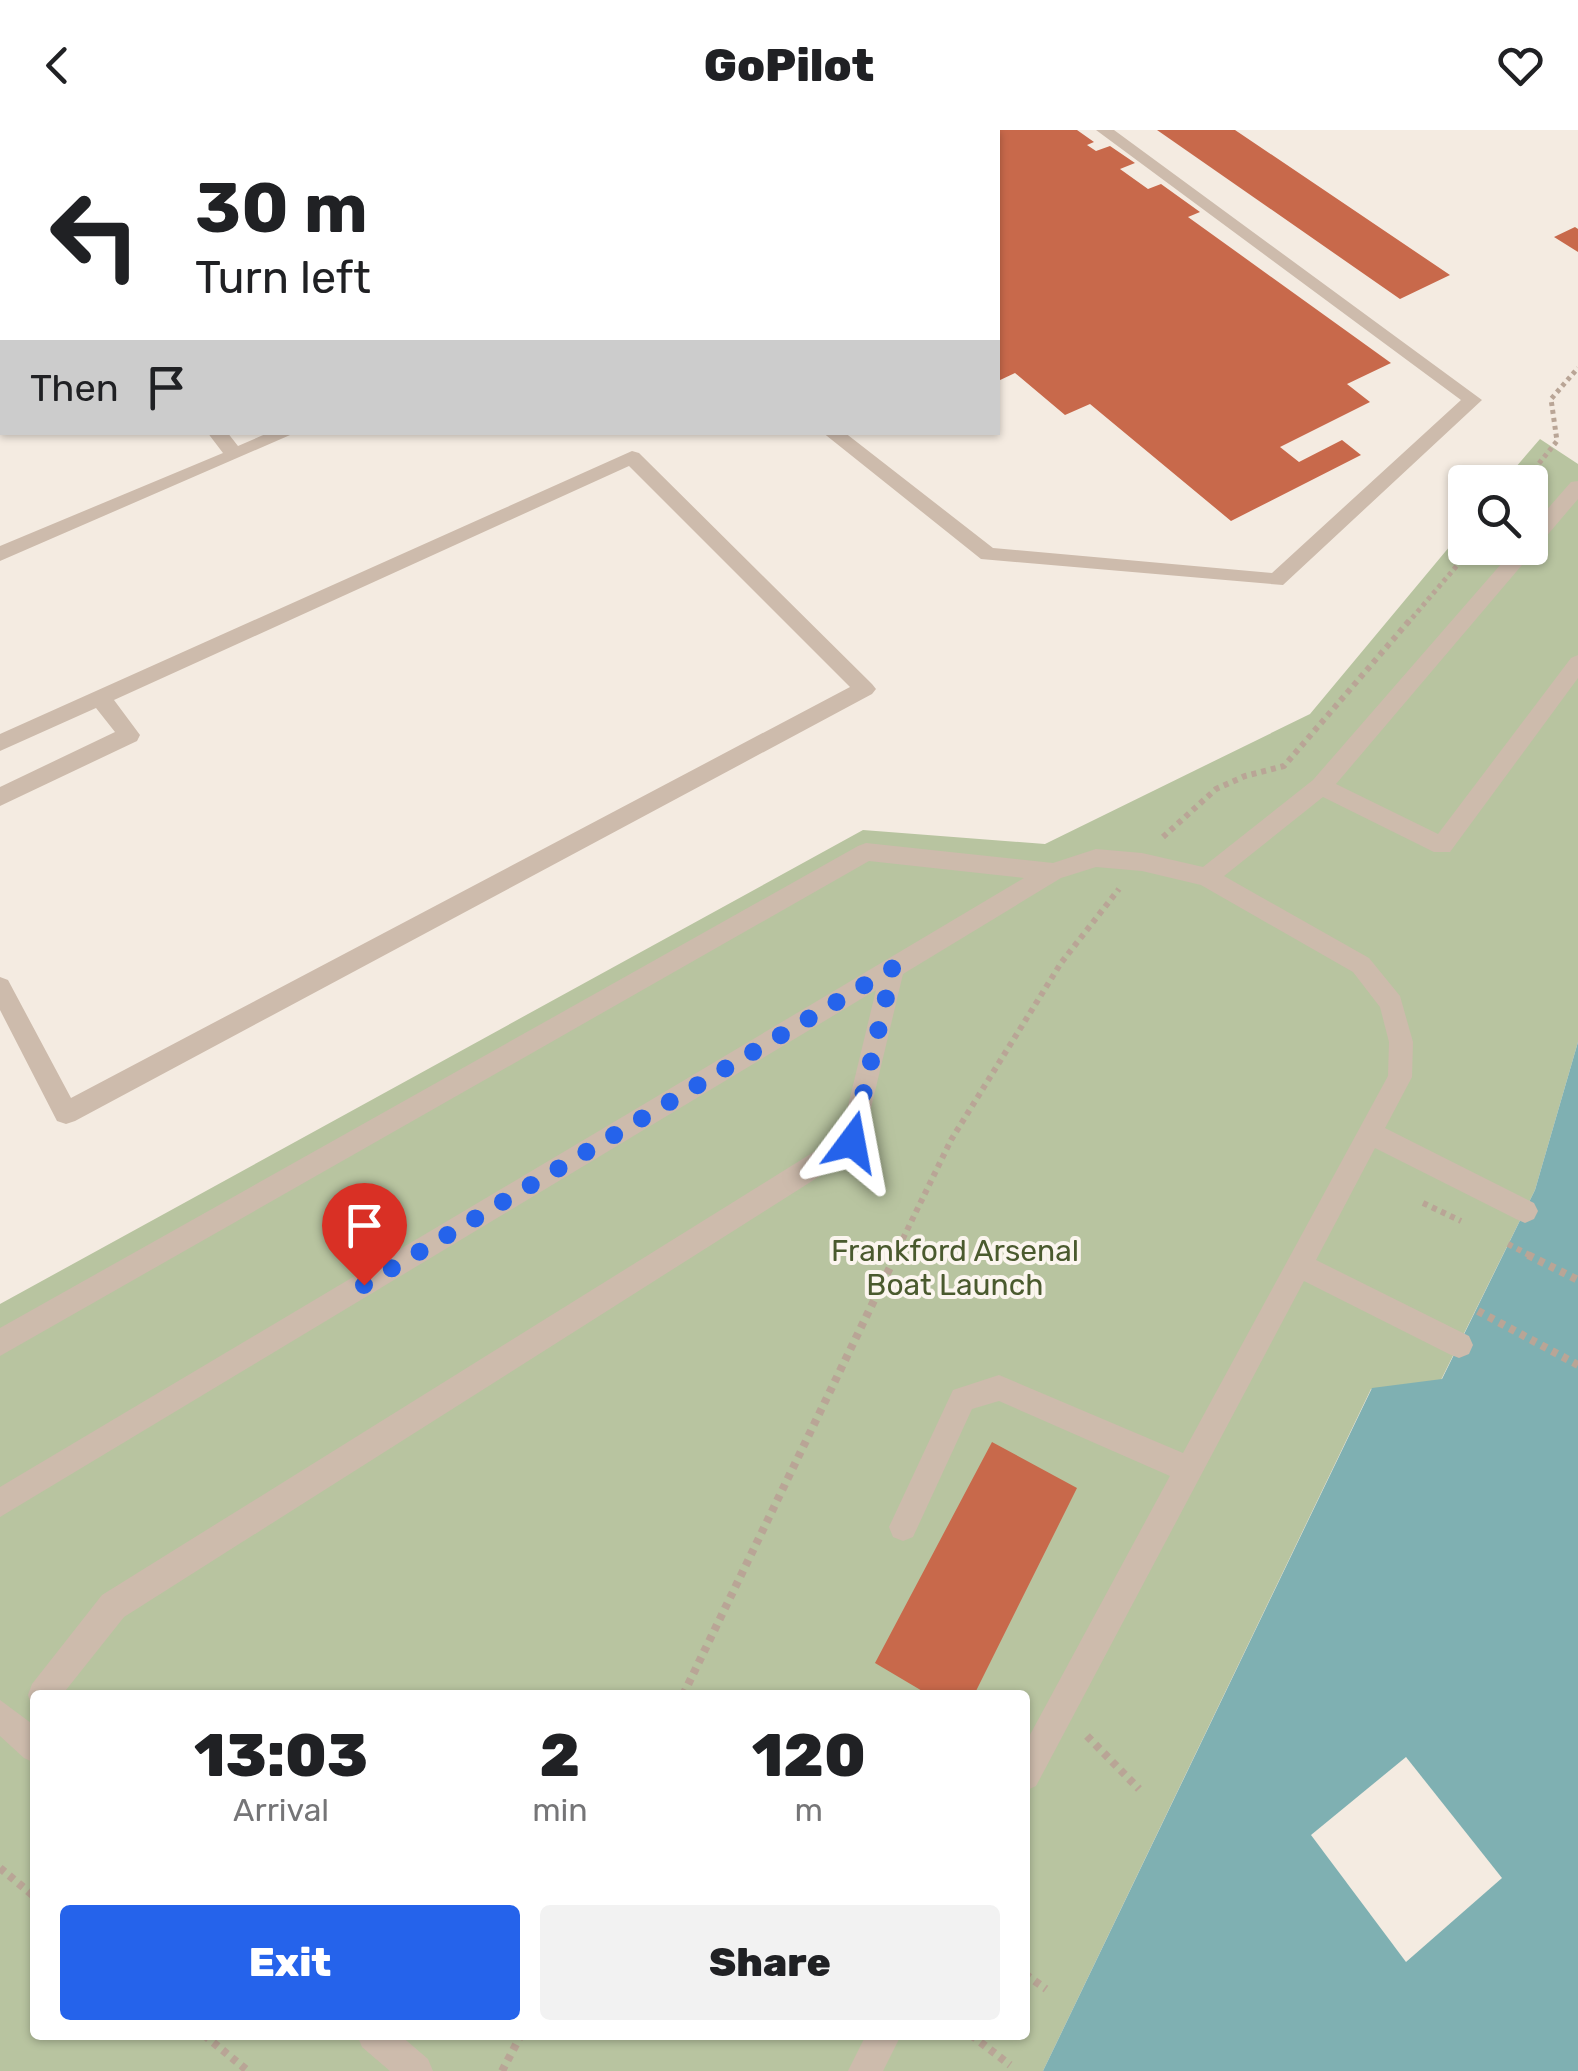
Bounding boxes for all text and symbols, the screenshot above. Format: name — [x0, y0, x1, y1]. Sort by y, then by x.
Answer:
icon: back — [30, 38, 85, 93]
icon: heart — [1493, 38, 1548, 93]
text: GoPilot — [704, 39, 874, 92]
text: 30 m — [195, 167, 368, 250]
icon: left — [30, 170, 160, 300]
text: Turn left — [195, 251, 371, 304]
icon: arrive — [139, 360, 194, 415]
text: Then — [30, 365, 119, 411]
map controls — [1448, 465, 1548, 565]
button: search — [1448, 465, 1548, 565]
position arrow — [800, 1090, 904, 1194]
pin — [322, 1183, 407, 1286]
icon: arrive — [337, 1198, 392, 1253]
park label: Frankford Arsenal Boat Launch — [831, 1233, 1079, 1303]
text: 13:03 — [194, 1720, 368, 1791]
text: 2 — [540, 1720, 580, 1791]
text: 120 — [752, 1720, 866, 1791]
text: Arrival — [233, 1791, 329, 1829]
text: min — [532, 1791, 588, 1829]
text: m — [795, 1791, 823, 1829]
button: Exit — [60, 1905, 520, 2020]
button: Share — [540, 1905, 1000, 2020]

